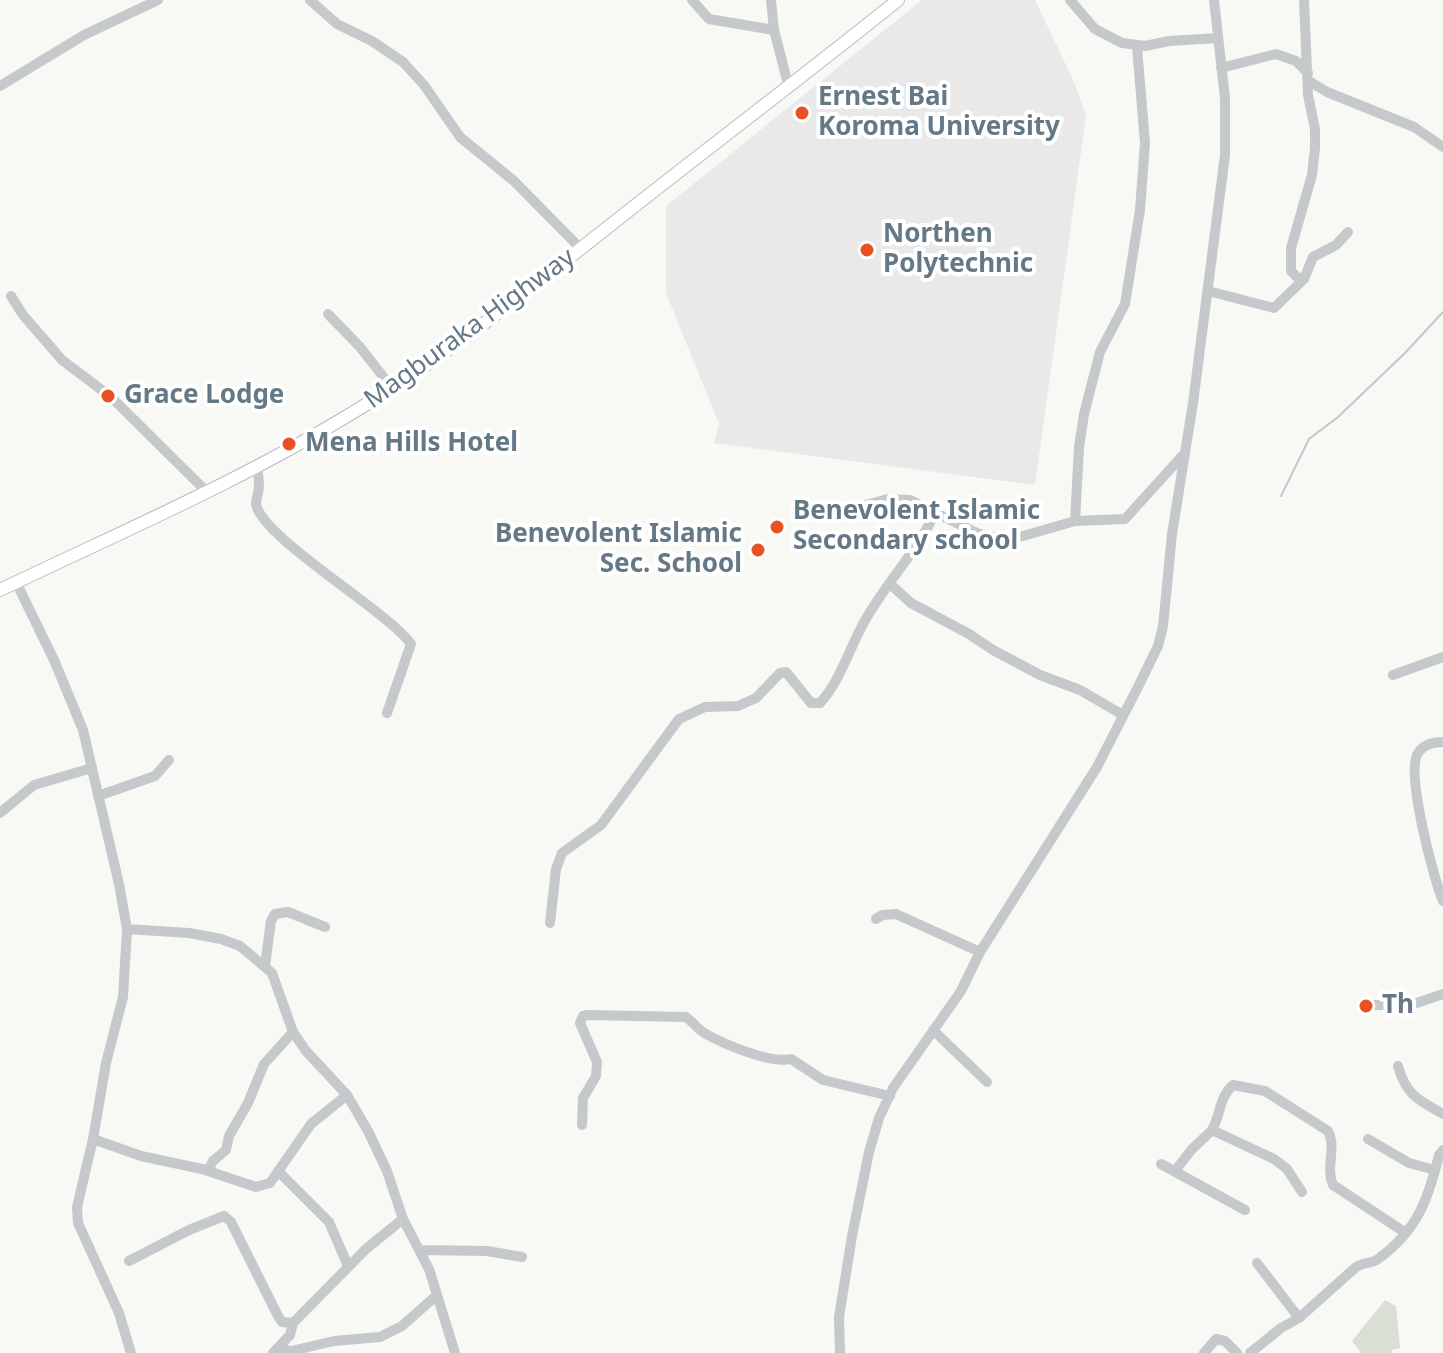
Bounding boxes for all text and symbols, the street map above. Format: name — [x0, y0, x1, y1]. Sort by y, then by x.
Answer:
place label: Ernest Bai Koroma University — [818, 82, 1060, 144]
marker: Ernest Bai Koroma University — [793, 104, 811, 122]
place label: Northen Polytechnic — [883, 219, 1033, 280]
marker: Northen Polytechnic — [858, 241, 876, 259]
street label: Magburaka Highway — [359, 242, 581, 416]
place label: Grace Lodge — [124, 380, 284, 412]
marker: Grace Lodge — [99, 387, 117, 405]
place label: Mena Hills Hotel — [305, 428, 518, 460]
marker: Mena Hills Hotel — [280, 435, 298, 453]
place label: Benevolent Islamic Secondary school — [793, 496, 1040, 558]
marker: Benevolent Islamic Secondary school — [768, 518, 786, 536]
place label: Benevolent Islamic Sec. School — [495, 519, 742, 580]
marker: Benevolent Islamic Sec. School — [749, 541, 767, 559]
place label: Th — [1382, 990, 1414, 1022]
marker: Th — [1357, 997, 1375, 1015]

